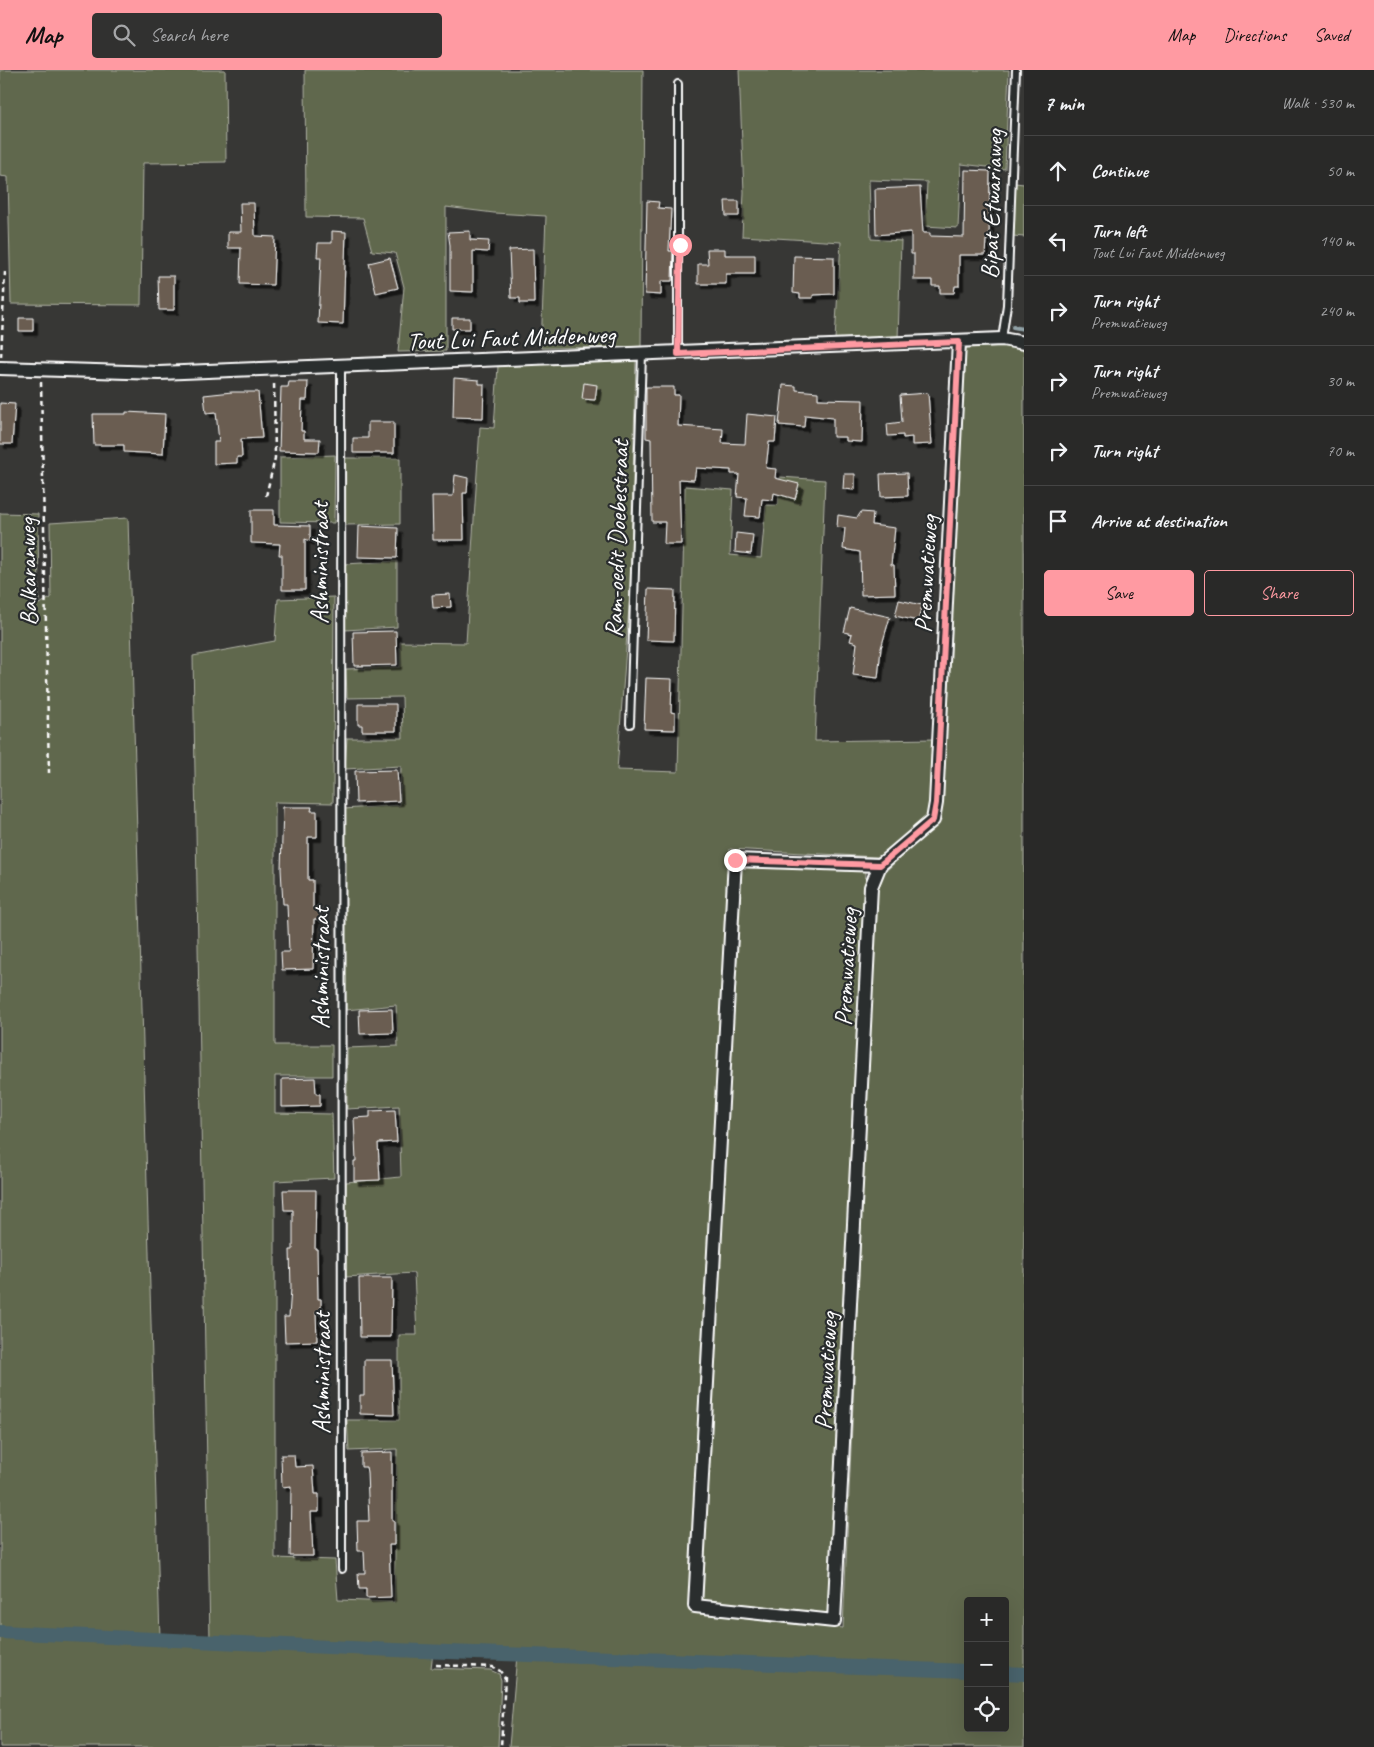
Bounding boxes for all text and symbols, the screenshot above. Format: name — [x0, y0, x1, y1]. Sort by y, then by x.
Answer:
search box — [92, 13, 442, 58]
text: Map — [25, 20, 62, 50]
icon: search — [110, 21, 138, 49]
text: Search here — [150, 23, 228, 47]
text: Map — [1168, 24, 1195, 46]
text: Directions — [1223, 24, 1286, 46]
text: Saved — [1314, 24, 1349, 46]
text: 7 min — [1044, 90, 1084, 116]
text: Walk · 530 m — [1282, 93, 1354, 113]
street label: Bipat Etwariaweg — [973, 127, 1011, 280]
icon: ahead — [1044, 157, 1072, 185]
text: Continue — [1091, 159, 1148, 183]
text: 50 m — [1327, 161, 1354, 181]
text: Turn left — [1091, 219, 1146, 243]
icon: left — [1044, 227, 1072, 255]
text: 140 m — [1320, 231, 1354, 251]
route start — [669, 234, 692, 257]
text: Tout Lui Faut Middenweg — [1091, 243, 1224, 263]
text: Turn right — [1091, 289, 1158, 313]
icon: right — [1044, 297, 1072, 325]
text: 240 m — [1320, 301, 1354, 321]
text: Premwatieweg — [1091, 313, 1167, 333]
street label: Tout Lui Faut Middenweg — [406, 318, 618, 358]
text: Turn right — [1091, 359, 1158, 383]
icon: right — [1044, 367, 1072, 395]
text: 30 m — [1327, 371, 1354, 391]
text: Premwatieweg — [1091, 383, 1167, 403]
street label: Ram-oedit Doebestraat — [598, 437, 637, 638]
icon: right — [1044, 437, 1072, 465]
text: Turn right — [1091, 439, 1158, 463]
text: 70 m — [1327, 441, 1354, 461]
street label: Ashministraat — [304, 499, 336, 624]
icon: arrive — [1044, 507, 1072, 535]
text: Arrive at destination — [1091, 509, 1227, 533]
street label: Premwatieweg — [907, 512, 945, 634]
street label: Balkaranweg — [11, 516, 45, 626]
button: Save — [1044, 570, 1194, 616]
button: Share — [1204, 570, 1354, 616]
route end — [724, 849, 747, 872]
street label: Ashministraat — [305, 904, 337, 1029]
street label: Premwatieweg — [827, 905, 865, 1027]
street label: Ashministraat — [306, 1309, 338, 1434]
street label: Premwatieweg — [807, 1309, 845, 1431]
map controls — [964, 1597, 1009, 1732]
button: + — [964, 1597, 1009, 1642]
button: − — [964, 1642, 1009, 1687]
button: locate — [964, 1687, 1009, 1732]

